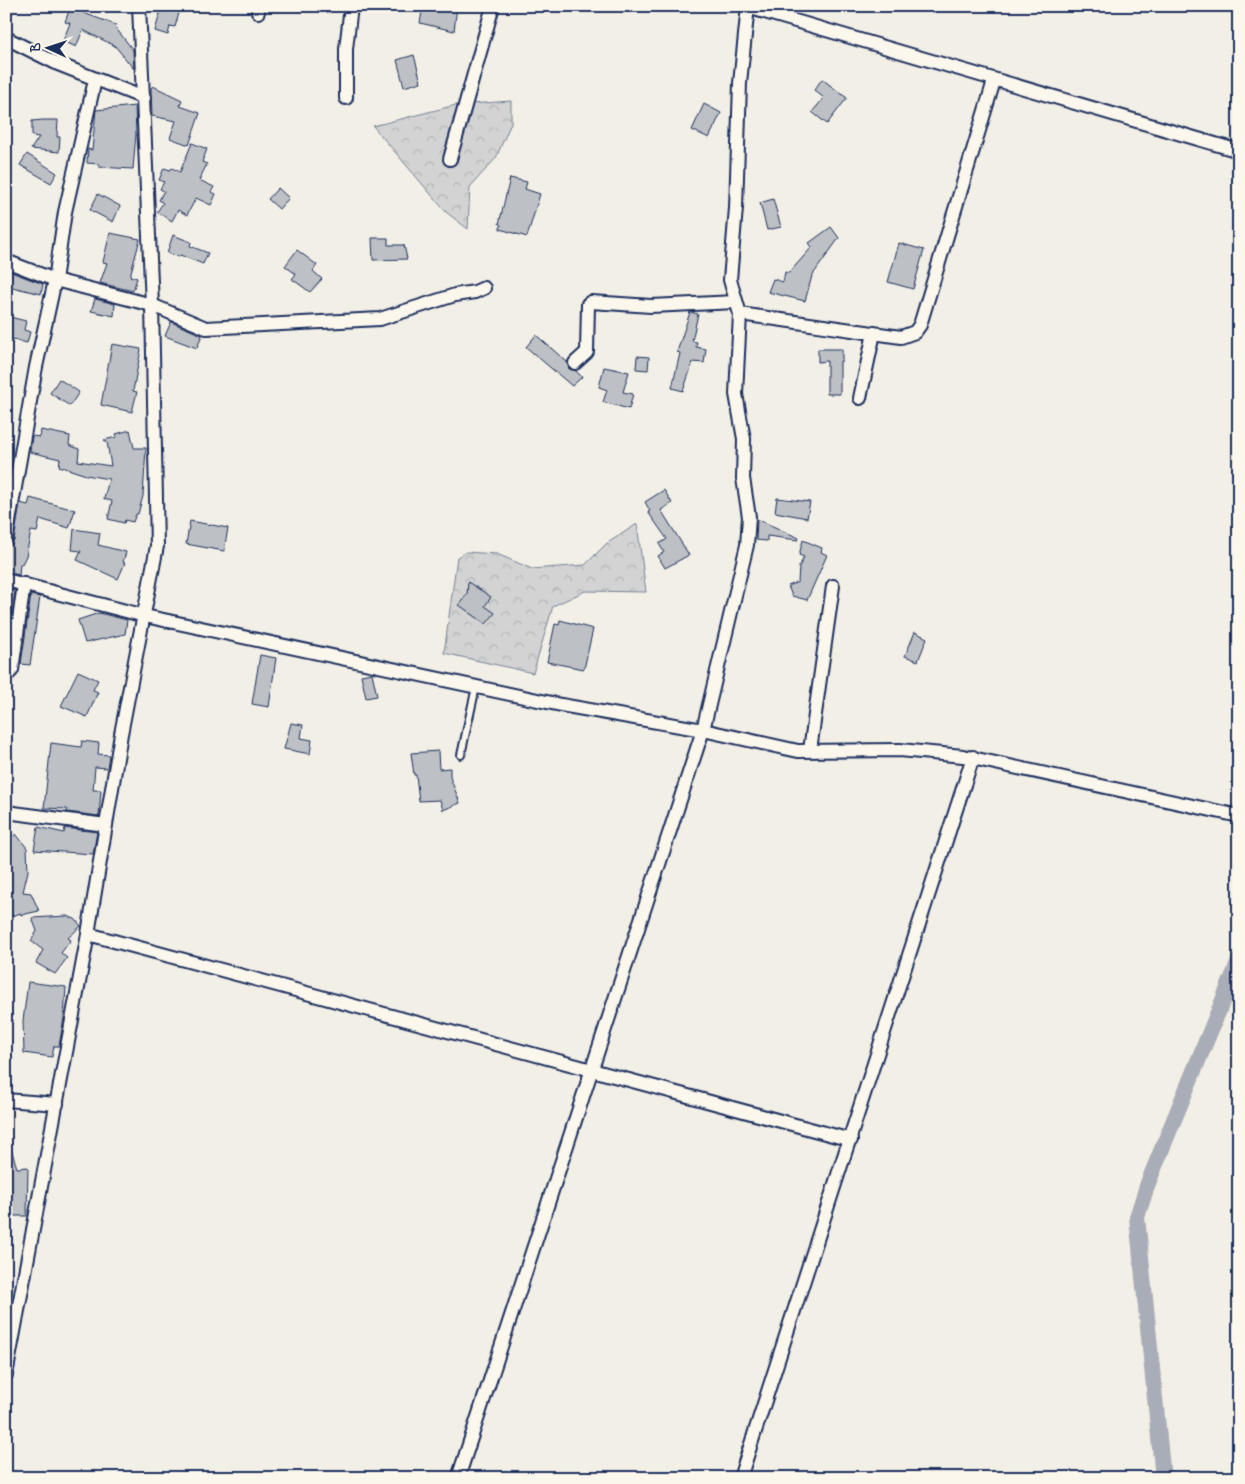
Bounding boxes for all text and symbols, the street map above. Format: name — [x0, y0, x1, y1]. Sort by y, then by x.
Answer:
north arrow — [22, 22, 72, 72]
text: B — [26, 42, 47, 54]

